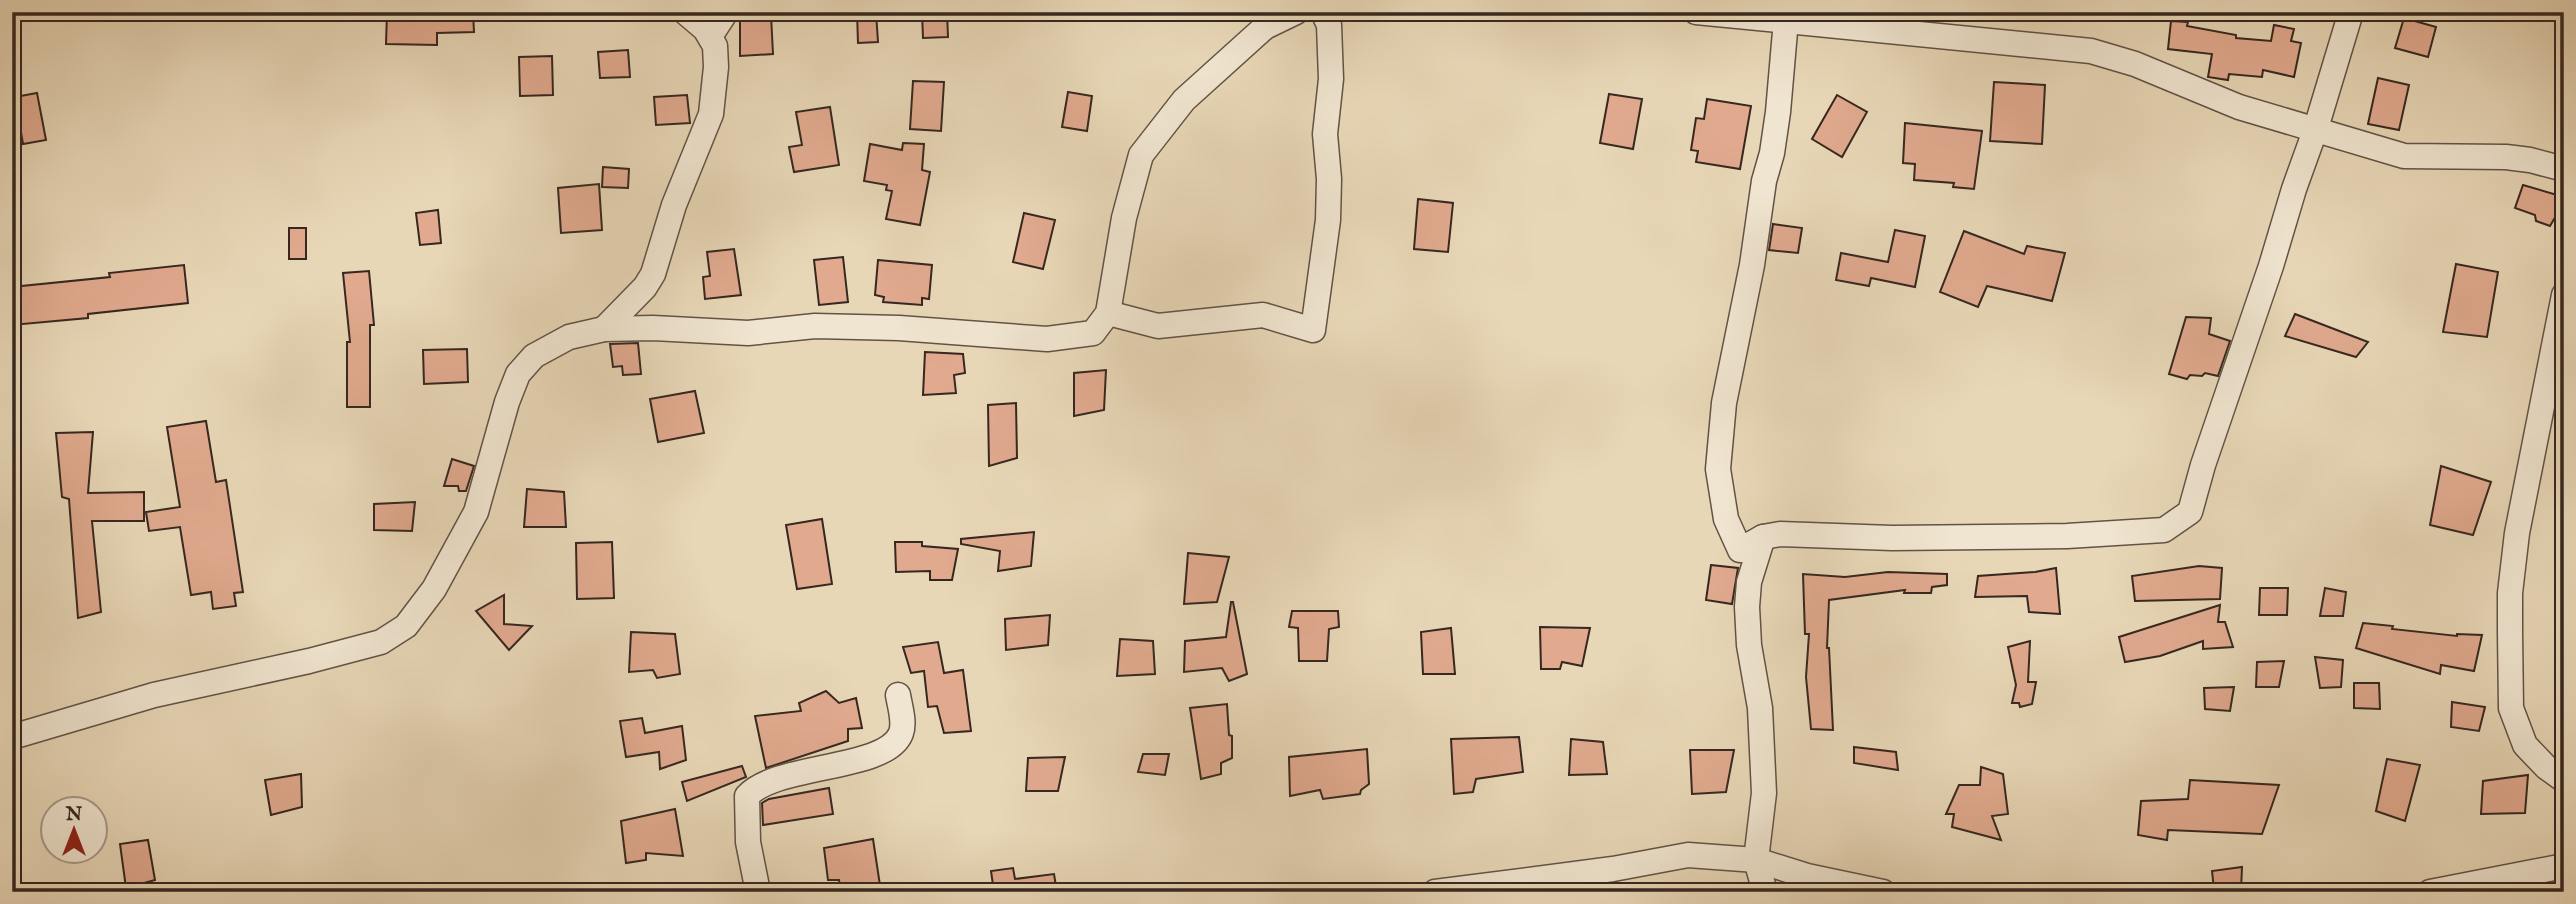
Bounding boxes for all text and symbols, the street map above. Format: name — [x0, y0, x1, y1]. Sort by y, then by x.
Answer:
north arrow — [38, 796, 108, 866]
text: N — [65, 803, 83, 827]

